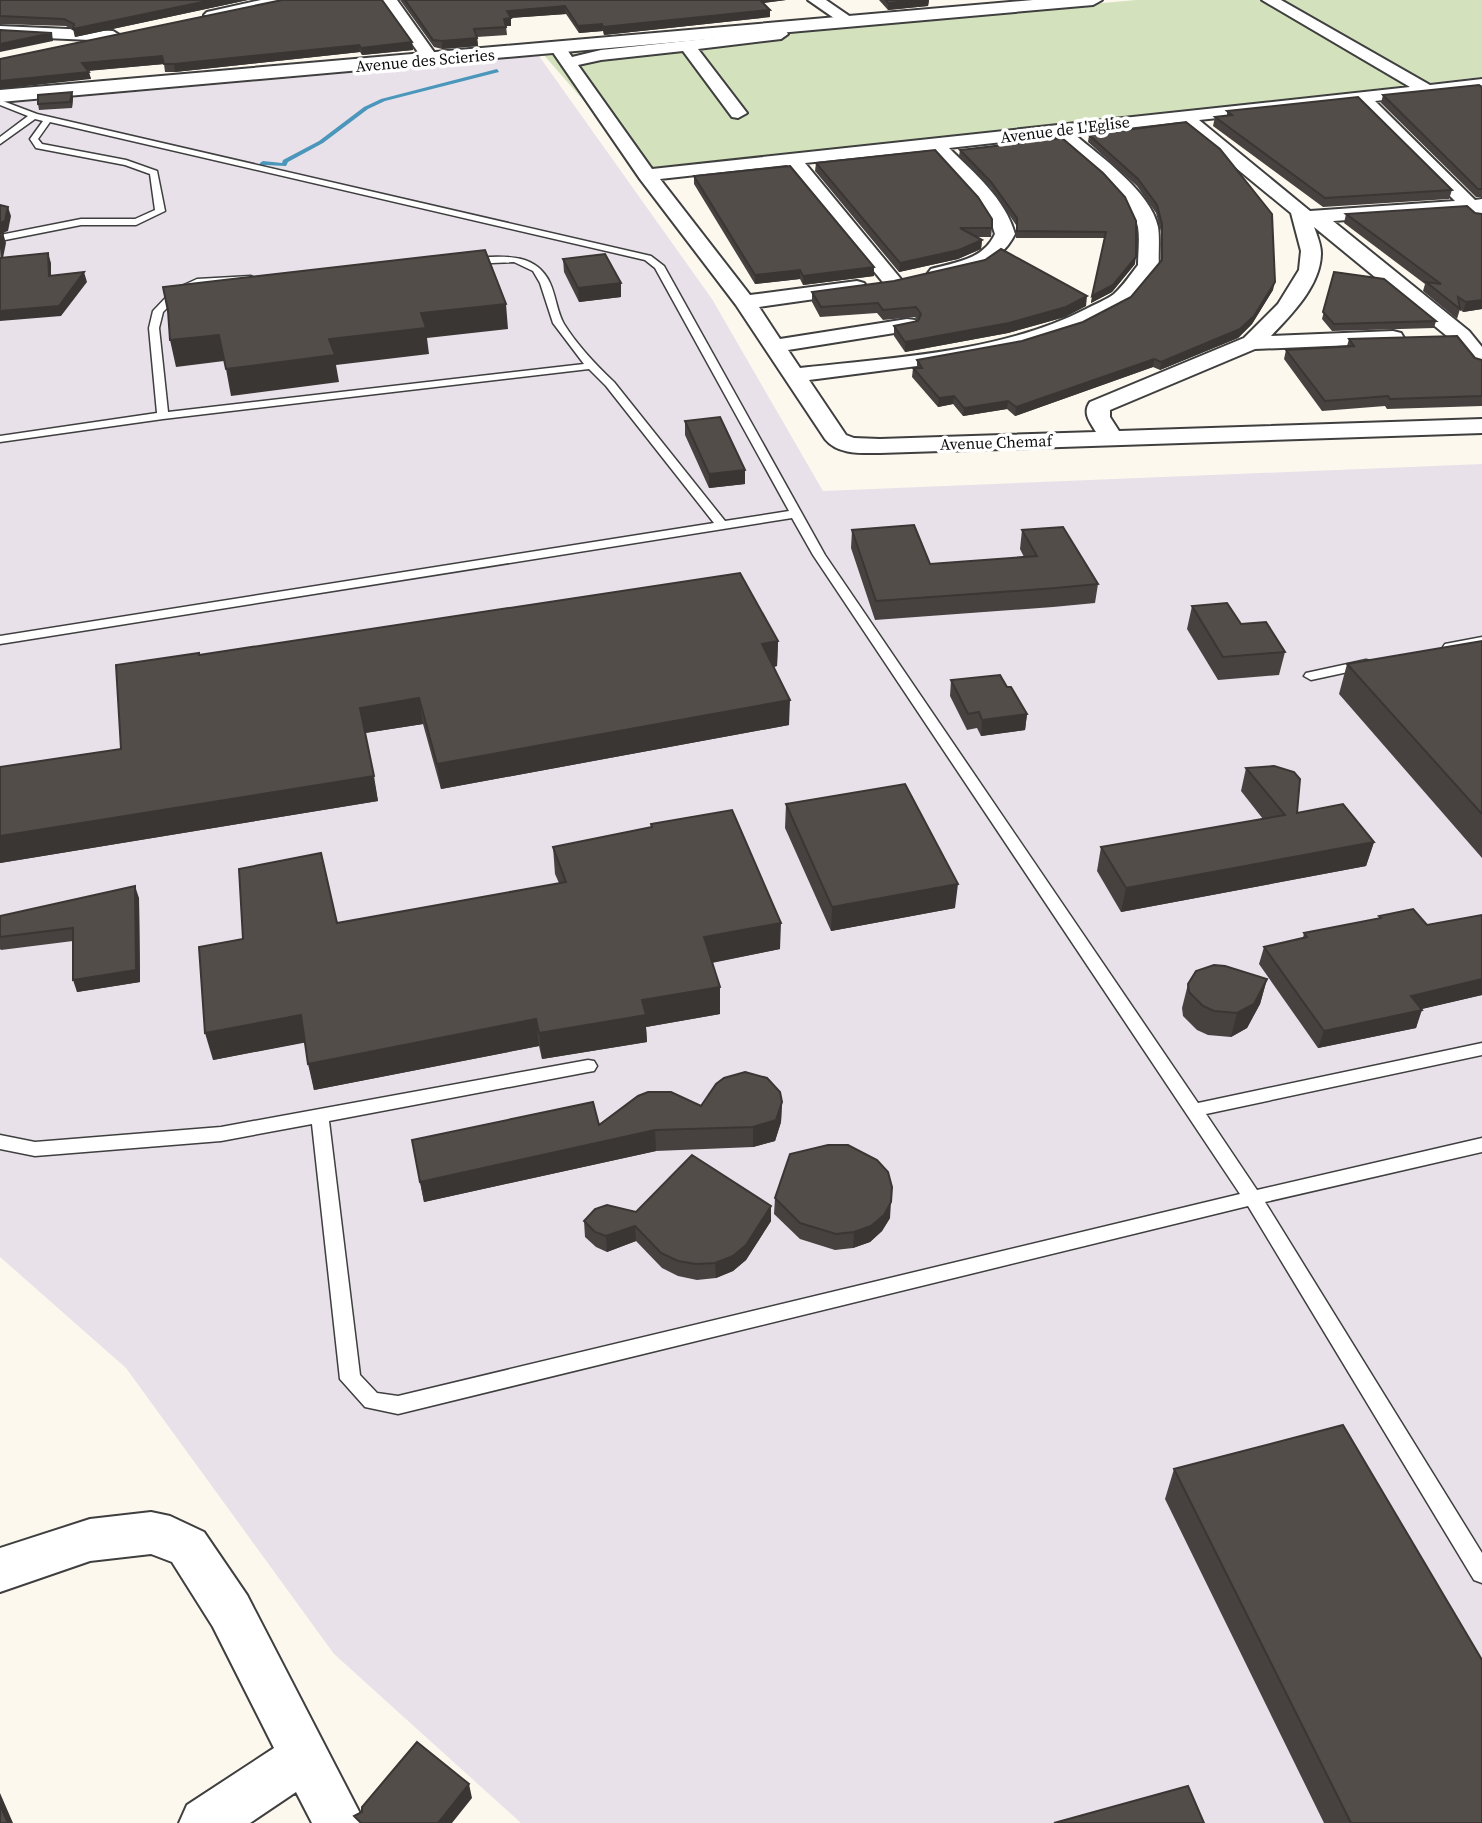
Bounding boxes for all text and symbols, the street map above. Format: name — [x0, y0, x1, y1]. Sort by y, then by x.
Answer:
street label: Avenue des Scieries — [354, 43, 496, 77]
street label: Avenue de L'Eglise — [999, 110, 1131, 148]
street label: Avenue Chemaf — [939, 429, 1054, 455]

